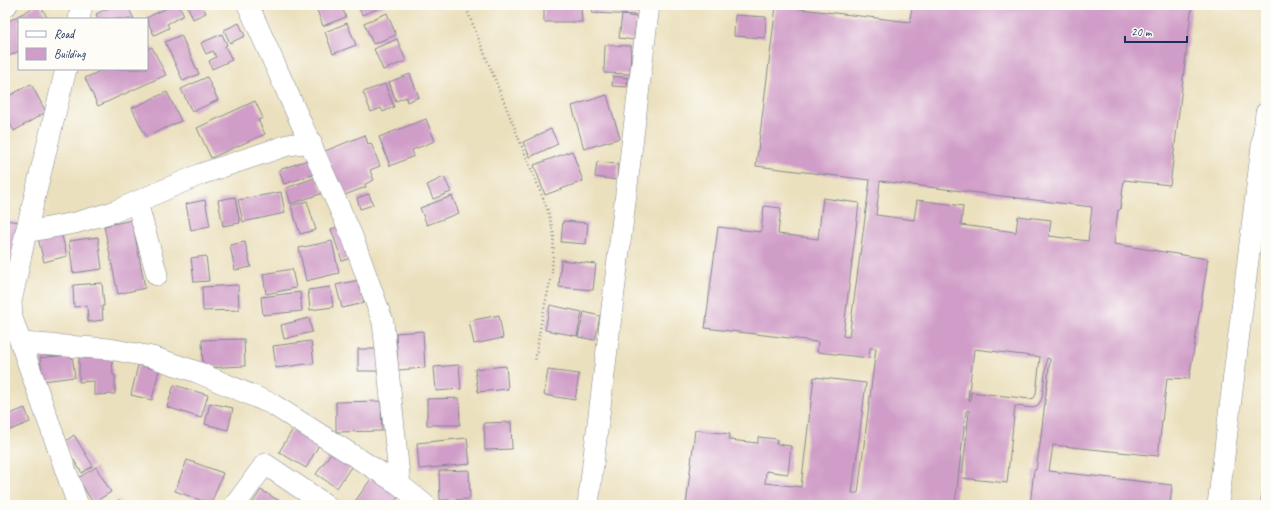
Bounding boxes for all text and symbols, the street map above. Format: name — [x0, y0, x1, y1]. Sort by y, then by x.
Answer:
legend — [18, 18, 148, 70]
scale bar — [1125, 18, 1187, 44]
text: 20 m — [1131, 24, 1153, 40]
text: Road — [54, 26, 76, 42]
text: Building — [54, 46, 86, 62]

